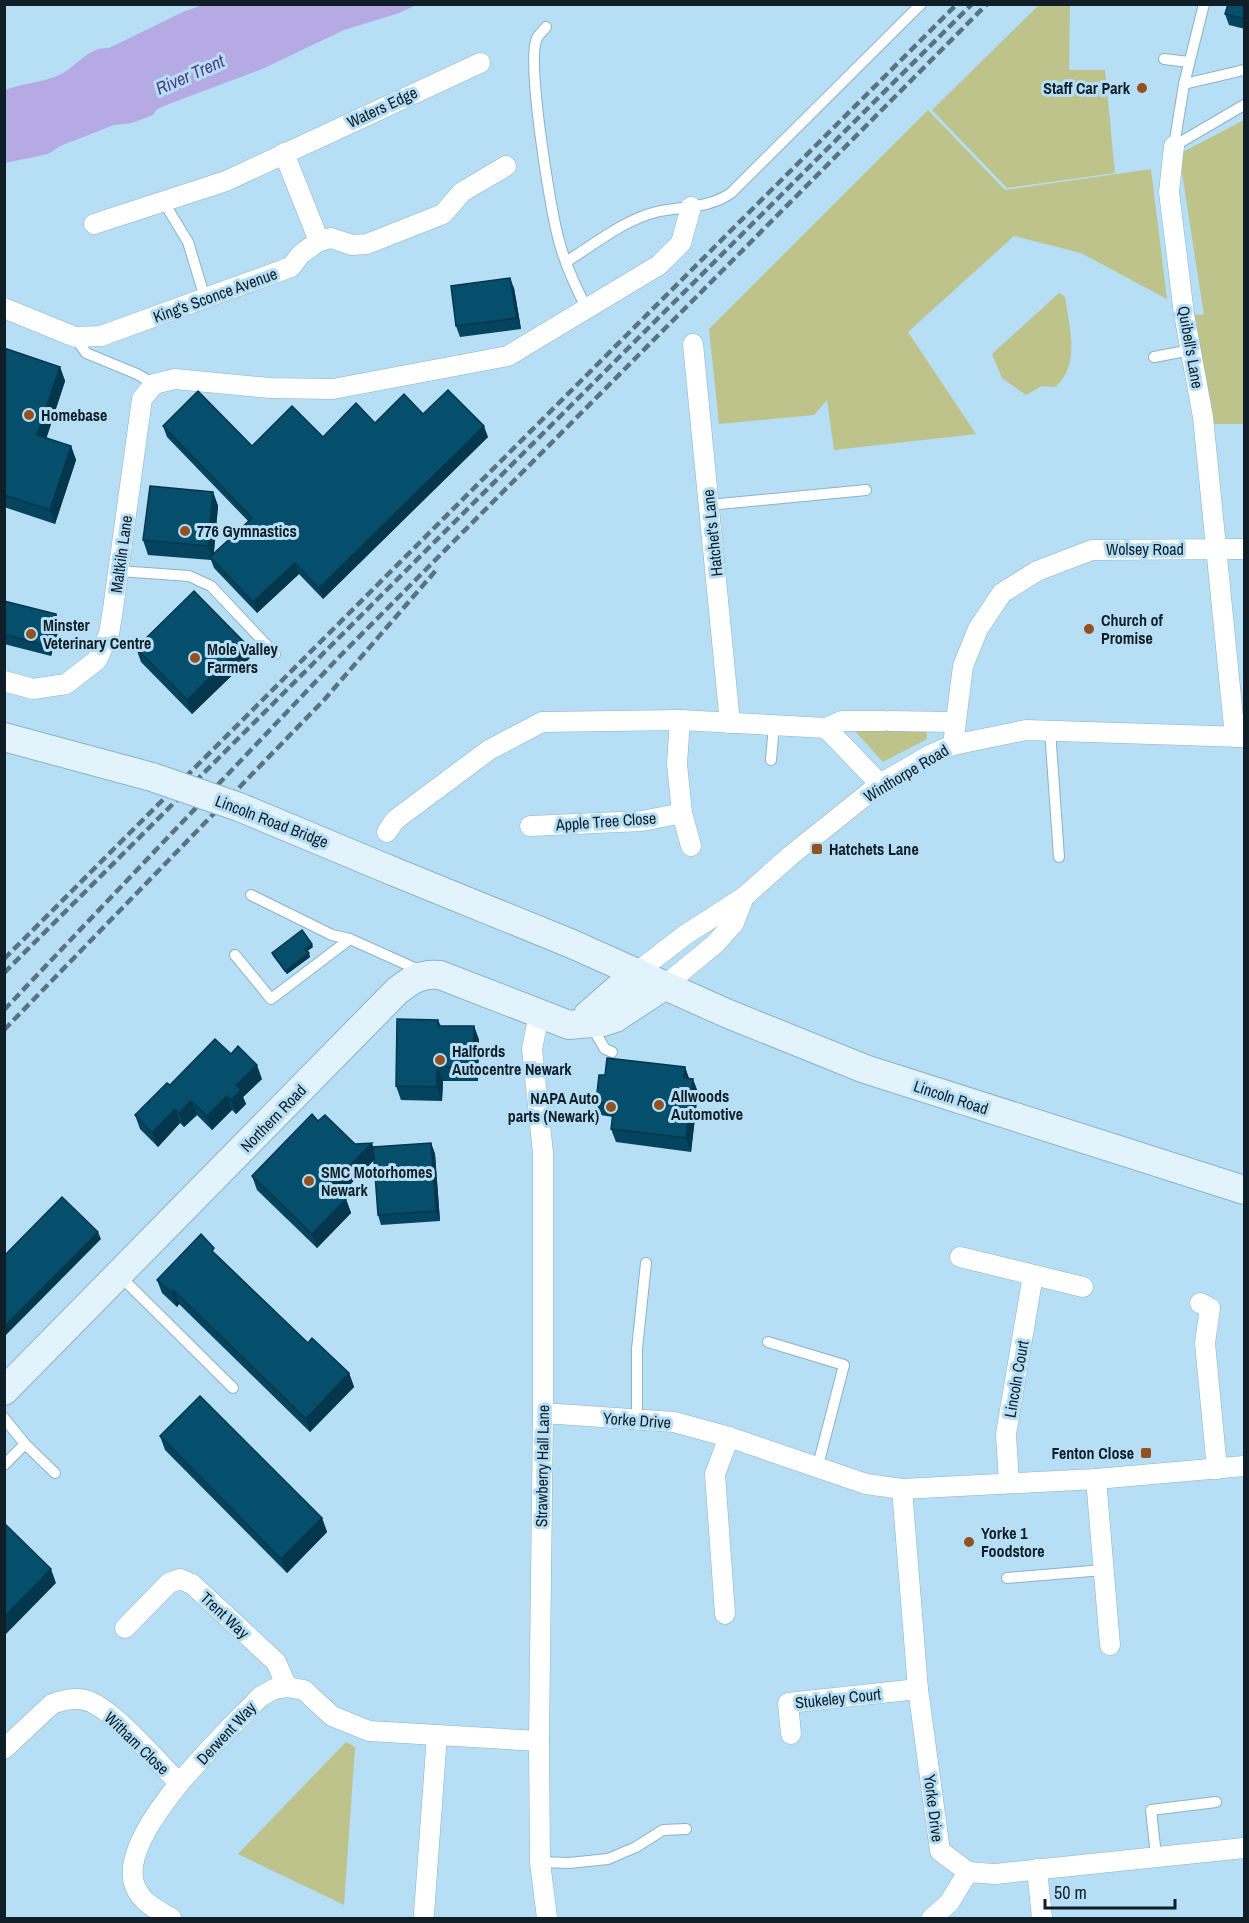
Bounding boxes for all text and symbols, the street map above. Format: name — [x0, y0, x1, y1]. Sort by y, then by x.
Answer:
water label: River Trent — [151, 48, 229, 101]
place label: Staff Car Park — [1043, 77, 1131, 99]
street label: Waters Edge — [343, 81, 421, 133]
marker: Staff Car Park — [1135, 81, 1149, 95]
street label: King's Sconce Avenue — [150, 262, 280, 328]
street label: Quibell's Lane — [1173, 304, 1209, 390]
place label: Homebase — [41, 404, 107, 426]
marker: Homebase — [22, 408, 36, 422]
street label: Hatchet's Lane — [697, 489, 727, 577]
street label: Maltkiln Lane — [105, 514, 137, 594]
place label: 776 Gymnastics — [197, 520, 297, 542]
marker: 776 Gymnastics — [178, 524, 192, 538]
street label: Wolsey Road — [1106, 538, 1184, 560]
place label: Church of Promise — [1101, 609, 1164, 649]
place label: Minster Veterinary Centre — [43, 614, 151, 654]
marker: Church of Promise — [1082, 622, 1096, 636]
marker: Minster Veterinary Centre — [24, 627, 38, 641]
place label: Mole Valley Farmers — [207, 638, 278, 678]
marker: Mole Valley Farmers — [188, 651, 202, 665]
street label: Winthorpe Road — [859, 739, 953, 807]
street label: Lincoln Road Bridge — [212, 789, 332, 853]
street label: Apple Tree Close — [554, 807, 657, 836]
place label: Hatchets Lane — [829, 838, 919, 860]
marker: Hatchets Lane — [810, 842, 824, 856]
place label: Halfords Autocentre Newark — [452, 1040, 572, 1080]
marker: Halfords Autocentre Newark — [433, 1053, 447, 1067]
street label: Lincoln Road — [911, 1075, 991, 1119]
street label: Northern Road — [235, 1079, 311, 1157]
place label: Allwoods Automotive — [671, 1085, 743, 1125]
place label: NAPA Auto parts (Newark) — [508, 1087, 599, 1127]
marker: Allwoods Automotive — [652, 1098, 666, 1112]
marker: NAPA Auto parts (Newark) — [604, 1100, 618, 1114]
place label: SMC Motorhomes Newark — [321, 1161, 433, 1201]
marker: SMC Motorhomes Newark — [302, 1174, 316, 1188]
street label: Lincoln Court — [998, 1338, 1034, 1419]
street label: Strawberry Hall Lane — [530, 1405, 554, 1527]
street label: Yorke Drive — [602, 1407, 672, 1433]
place label: Fenton Close — [1052, 1442, 1134, 1464]
marker: Fenton Close — [1139, 1446, 1153, 1460]
place label: Yorke 1 Foodstore — [981, 1522, 1045, 1562]
marker: Yorke 1 Foodstore — [962, 1535, 976, 1549]
street label: Trent Way — [196, 1587, 255, 1644]
street label: Stukeley Court — [794, 1683, 882, 1713]
street label: Derwent Way — [191, 1697, 261, 1769]
street label: Witham Close — [100, 1706, 174, 1780]
street label: Yorke Drive — [919, 1773, 949, 1843]
scale bar — [1045, 1872, 1176, 1910]
text: 50 m — [1054, 1880, 1087, 1905]

